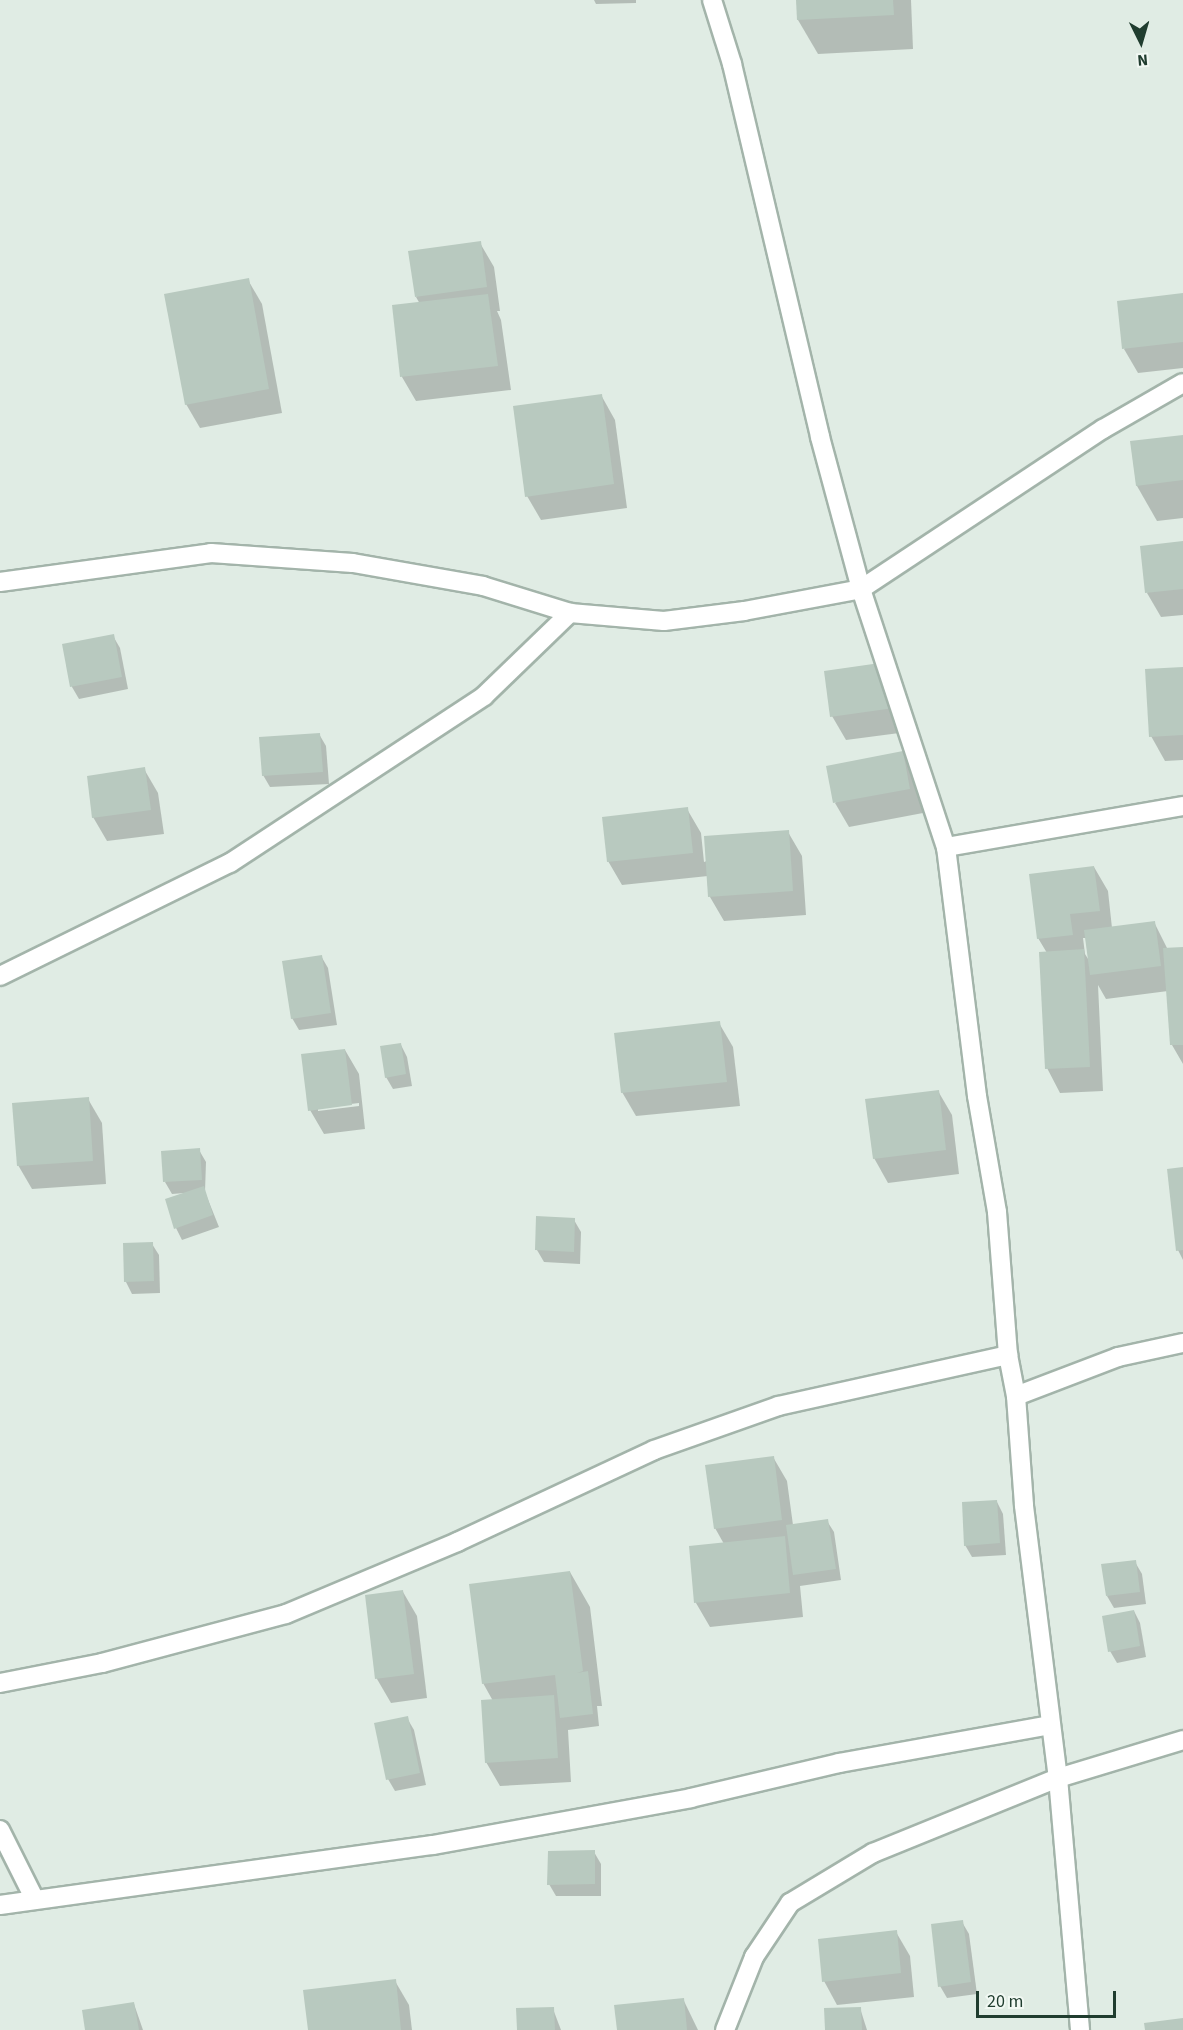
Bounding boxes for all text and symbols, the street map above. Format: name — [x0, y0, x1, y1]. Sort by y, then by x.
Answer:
north arrow — [1111, 12, 1171, 72]
text: N — [1136, 49, 1149, 71]
scale bar — [979, 1979, 1118, 2017]
text: 20 m — [987, 1989, 1023, 2014]

